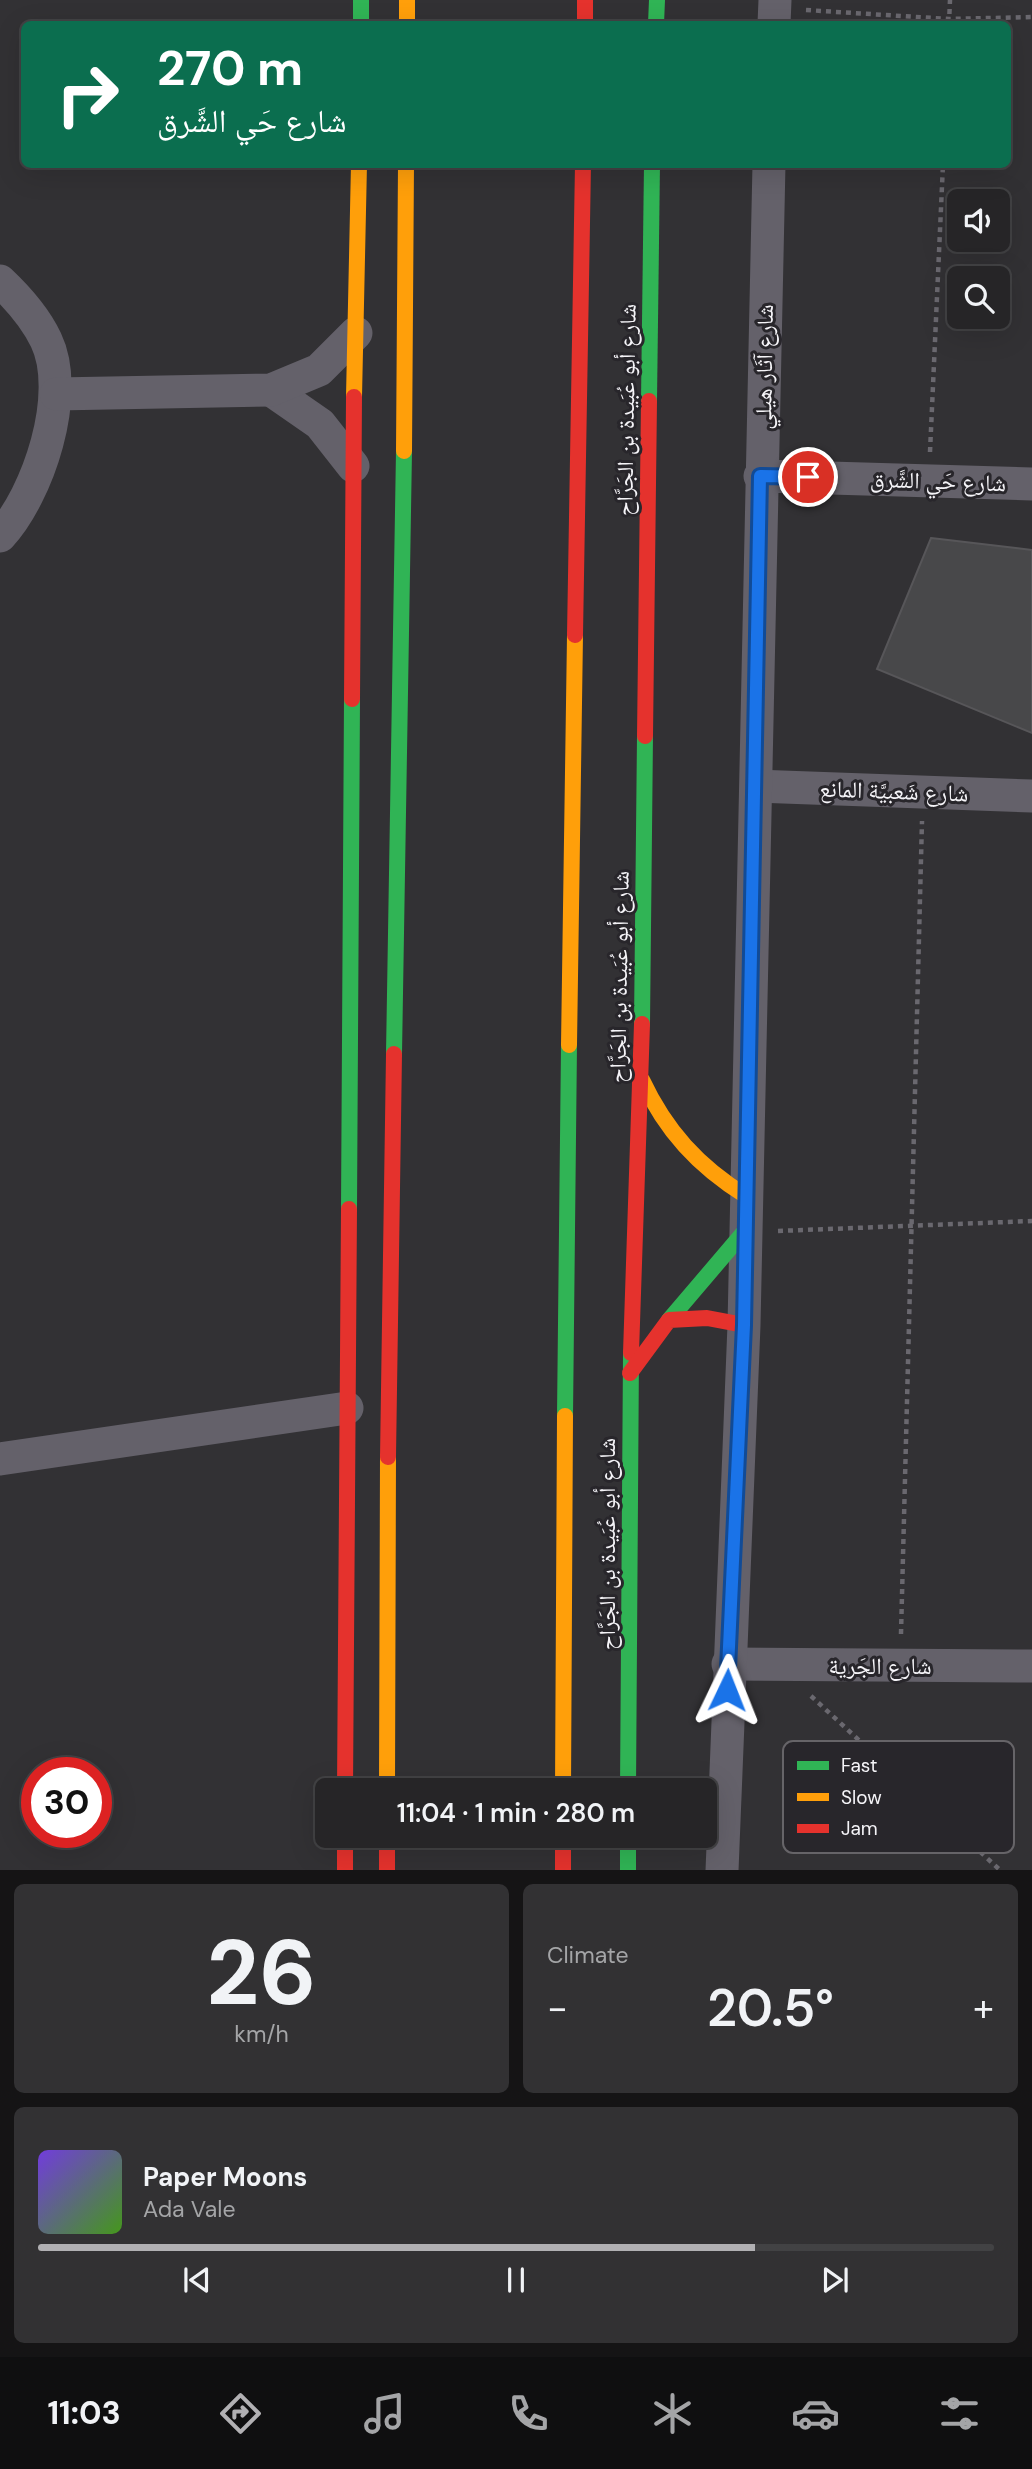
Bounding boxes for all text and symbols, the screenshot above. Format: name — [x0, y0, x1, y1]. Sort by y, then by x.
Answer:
text: 270 m — [157, 36, 303, 100]
icon: right — [42, 49, 133, 140]
text: شارع حَي الشَّرق — [157, 100, 346, 142]
map controls — [947, 189, 1010, 329]
button: sound — [947, 189, 1010, 252]
button: search — [947, 266, 1010, 329]
street label: شارع أبو عُبَيدة بن الجَرَّاح — [609, 304, 643, 516]
street label: شارع آثَار هيلي — [748, 304, 784, 430]
pin — [778, 447, 838, 507]
icon: arrive — [789, 458, 827, 496]
street label: شارع حَي الشَّرق — [869, 464, 1007, 502]
street label: شارع شَعبيَّة المانع — [819, 773, 969, 809]
street label: شارع أبو عُبَيدة بن الجَرَّاح — [602, 871, 636, 1083]
street label: شارع أبو عُبَيدة بن الجَرَّاح — [592, 1438, 622, 1650]
street label: شارع الجَرية — [828, 1651, 932, 1681]
position arrow — [690, 1653, 764, 1727]
legend — [783, 1741, 1014, 1853]
text: Fast — [841, 1753, 877, 1778]
speed limit sign: 30 — [21, 1757, 112, 1848]
text: Slow — [841, 1785, 882, 1810]
text: 11:04 · 1 min · 280 m — [397, 1796, 635, 1830]
text: Jam — [841, 1816, 878, 1841]
text: 26 — [206, 1914, 317, 2032]
text: Climate — [547, 1940, 629, 1970]
text: 20.5° — [707, 1974, 834, 2042]
text: − — [547, 1983, 568, 2033]
text: + — [973, 1983, 994, 2033]
text: km/h — [234, 2019, 289, 2049]
text: Paper Moons — [143, 2160, 307, 2194]
text: Ada Vale — [143, 2194, 236, 2224]
icon: previous — [178, 2261, 216, 2299]
icon: pause — [497, 2261, 535, 2299]
icon: next — [816, 2261, 854, 2299]
icon: directions — [216, 2389, 265, 2438]
icon: music — [360, 2389, 409, 2438]
icon: phone — [504, 2389, 553, 2438]
icon: climate — [648, 2389, 697, 2438]
icon: car — [791, 2389, 840, 2438]
icon: filters — [935, 2389, 984, 2438]
text: 11:03 — [47, 2392, 121, 2434]

